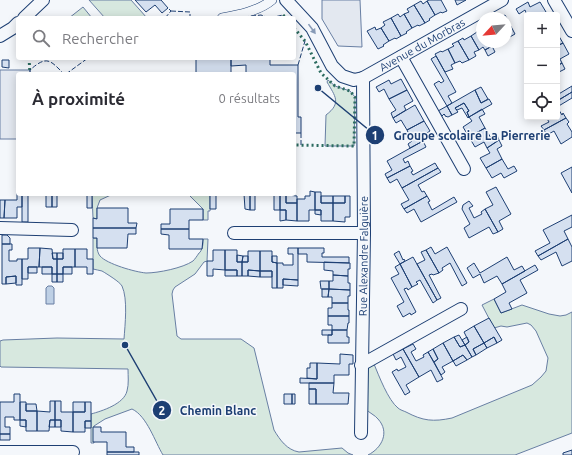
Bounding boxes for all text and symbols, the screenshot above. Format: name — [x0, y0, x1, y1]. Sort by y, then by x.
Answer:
north arrow — [476, 12, 512, 48]
map controls — [524, 12, 560, 120]
button: + — [524, 12, 560, 48]
search box — [16, 16, 296, 60]
street label: Avenue du Morbras — [377, 16, 467, 74]
one-way arrow — [308, 24, 316, 35]
icon: search — [30, 27, 52, 49]
text: Rechercher — [62, 30, 139, 47]
button: − — [524, 48, 560, 84]
button: locate — [524, 84, 560, 120]
text: À proximité — [32, 89, 125, 108]
text: 0 résultats — [219, 91, 280, 105]
callout: Groupe scolaire La Pierrerie — [365, 123, 558, 147]
text: 1 — [372, 129, 378, 142]
text: Groupe scolaire La Pierrerie — [394, 129, 551, 142]
street label: Rue Alexandre Falguière — [357, 196, 370, 316]
callout: Chemin Blanc — [152, 398, 264, 422]
text: 2 — [159, 404, 166, 417]
text: Chemin Blanc — [180, 404, 256, 417]

